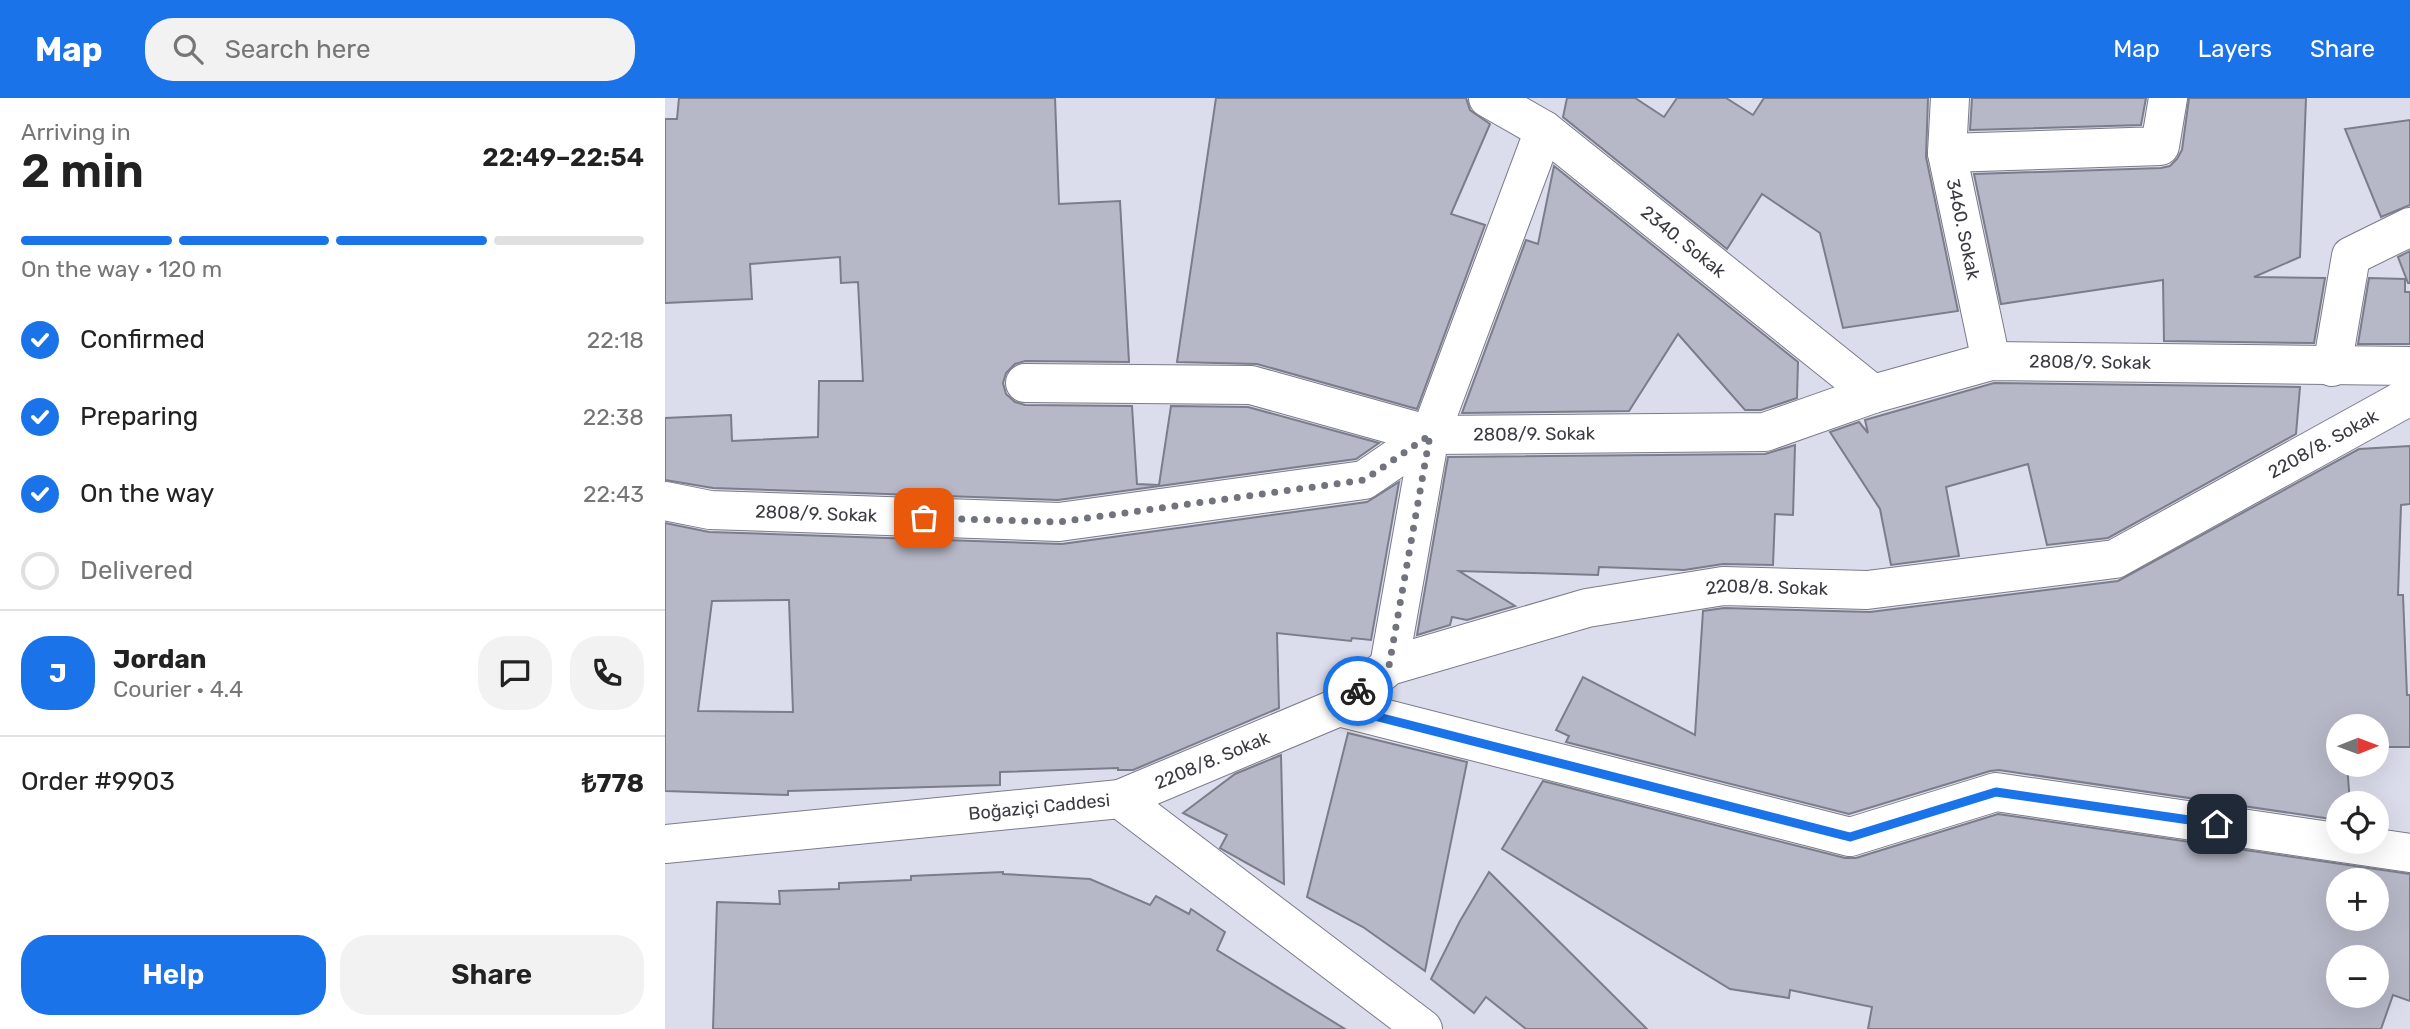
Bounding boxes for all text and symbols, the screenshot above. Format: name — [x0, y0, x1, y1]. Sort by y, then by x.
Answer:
search box — [145, 18, 635, 81]
text: Map — [35, 30, 103, 69]
icon: search — [169, 30, 207, 68]
text: Search here — [225, 34, 370, 65]
text: Map — [2113, 35, 2160, 63]
text: Layers — [2198, 35, 2272, 63]
text: Share — [2310, 35, 2375, 63]
text: Arriving in — [21, 118, 131, 146]
text: 22:49–22:54 — [482, 142, 644, 173]
text: 2 min — [21, 144, 144, 199]
street label: 3460. Sokak — [1942, 177, 1985, 283]
street label: 2340. Sokak — [1636, 201, 1731, 283]
text: On the way · 120 m — [21, 255, 222, 283]
icon: check — [21, 321, 59, 359]
text: Confirmed — [80, 324, 205, 355]
text: 22:18 — [587, 326, 644, 354]
street label: 2808/9. Sokak — [2029, 350, 2152, 374]
icon: check — [21, 398, 59, 436]
text: Preparing — [80, 401, 198, 432]
text: 22:38 — [583, 403, 644, 431]
street label: 2208/8. Sokak — [2264, 404, 2383, 483]
street label: 2808/9. Sokak — [1473, 423, 1596, 446]
icon: check — [21, 475, 59, 513]
text: On the way — [80, 478, 214, 509]
text: 22:43 — [583, 480, 644, 508]
pin — [894, 488, 954, 548]
icon: bag — [905, 499, 943, 537]
street label: 2808/9. Sokak — [755, 501, 878, 527]
text: Delivered — [80, 555, 193, 586]
street label: 2208/8. Sokak — [1704, 575, 1829, 600]
button: chat — [478, 636, 552, 710]
button: phone — [570, 636, 644, 710]
text: Jordan — [113, 644, 206, 675]
courier — [1323, 656, 1393, 726]
text: J — [49, 658, 67, 689]
icon: bike — [1339, 672, 1377, 710]
text: Courier · 4.4 — [113, 675, 243, 703]
north arrow — [2326, 714, 2389, 777]
map controls — [2326, 714, 2389, 1008]
street label: 2208/8. Sokak — [1151, 726, 1274, 794]
text: Order #9903 — [21, 766, 175, 797]
text: ₺778 — [582, 768, 644, 799]
street label: Boğaziçi Caddesi — [967, 789, 1111, 825]
button: locate — [2326, 791, 2389, 854]
pin — [2187, 794, 2247, 854]
icon: home — [2198, 805, 2236, 843]
button: + — [2326, 868, 2389, 931]
button: Help — [21, 935, 326, 1015]
button: Share — [340, 935, 644, 1015]
button: − — [2326, 945, 2389, 1008]

